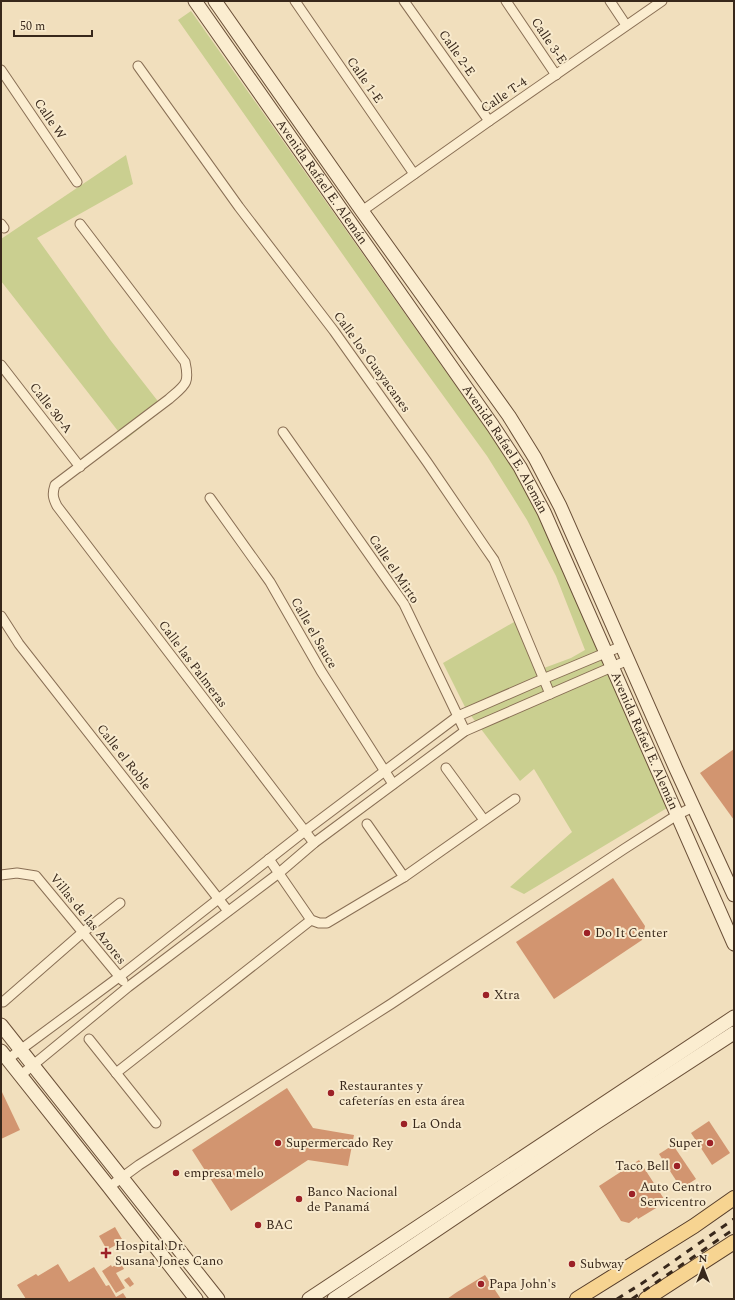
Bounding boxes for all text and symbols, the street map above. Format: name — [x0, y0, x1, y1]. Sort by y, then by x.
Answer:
scale bar — [14, 12, 92, 38]
street label: Calle 3-E — [526, 14, 572, 68]
text: 50 m — [20, 17, 45, 36]
street label: Calle 2-E — [434, 26, 480, 80]
street label: Calle 1-E — [342, 53, 388, 107]
street label: Calle T-4 — [477, 72, 532, 118]
street label: Calle W — [29, 94, 71, 144]
street label: Avenida Rafael E. Alemán — [271, 115, 373, 249]
street label: Calle los Guayacanes — [328, 307, 416, 417]
street label: Calle 30-A — [25, 378, 78, 438]
street label: Avenida Rafael E. Alemán — [457, 380, 553, 517]
street label: Calle el Mirto — [363, 530, 425, 608]
street label: Calle el Sauce — [285, 594, 343, 672]
street label: Calle las Palmeras — [153, 616, 233, 712]
street label: Avenida Rafael E. Alemán — [605, 668, 684, 813]
street label: Calle el Roble — [92, 720, 156, 794]
street label: Villas de las Azores — [45, 869, 131, 969]
place label: Do It Center — [595, 923, 668, 943]
marker: Do It Center — [582, 928, 592, 938]
place label: Xtra — [494, 985, 520, 1005]
marker: Xtra — [481, 990, 491, 1000]
place label: Restaurantes y cafeterías en esta área — [339, 1076, 466, 1111]
marker: Restaurantes y cafeterías en esta área — [326, 1088, 336, 1098]
place label: La Onda — [412, 1114, 462, 1134]
marker: La Onda — [399, 1119, 409, 1129]
place label: Supermercado Rey — [286, 1133, 394, 1153]
place label: Super — [669, 1133, 702, 1153]
marker: Supermercado Rey — [273, 1138, 283, 1148]
marker: Super — [705, 1138, 715, 1148]
place label: Taco Bell — [615, 1156, 669, 1176]
marker: Taco Bell — [672, 1161, 682, 1171]
place label: empresa melo — [184, 1163, 264, 1183]
marker: empresa melo — [171, 1168, 181, 1178]
place label: Auto Centro Servicentro — [640, 1177, 712, 1212]
place label: Banco Nacional de Panamá — [307, 1182, 398, 1217]
marker: Auto Centro Servicentro — [627, 1189, 637, 1199]
marker: Banco Nacional de Panamá — [294, 1194, 304, 1204]
place label: BAC — [266, 1215, 293, 1235]
marker: BAC — [253, 1220, 263, 1230]
place label: Hospital Dr. Susana Jones Cano — [115, 1236, 223, 1271]
marker: Hospital Dr. Susana Jones Cano — [100, 1247, 112, 1259]
north arrow — [683, 1248, 723, 1288]
text: N — [699, 1250, 708, 1267]
place label: Subway — [580, 1254, 625, 1274]
marker: Subway — [567, 1259, 577, 1269]
place label: Papa John's — [489, 1274, 556, 1294]
marker: Papa John's — [476, 1279, 486, 1289]

